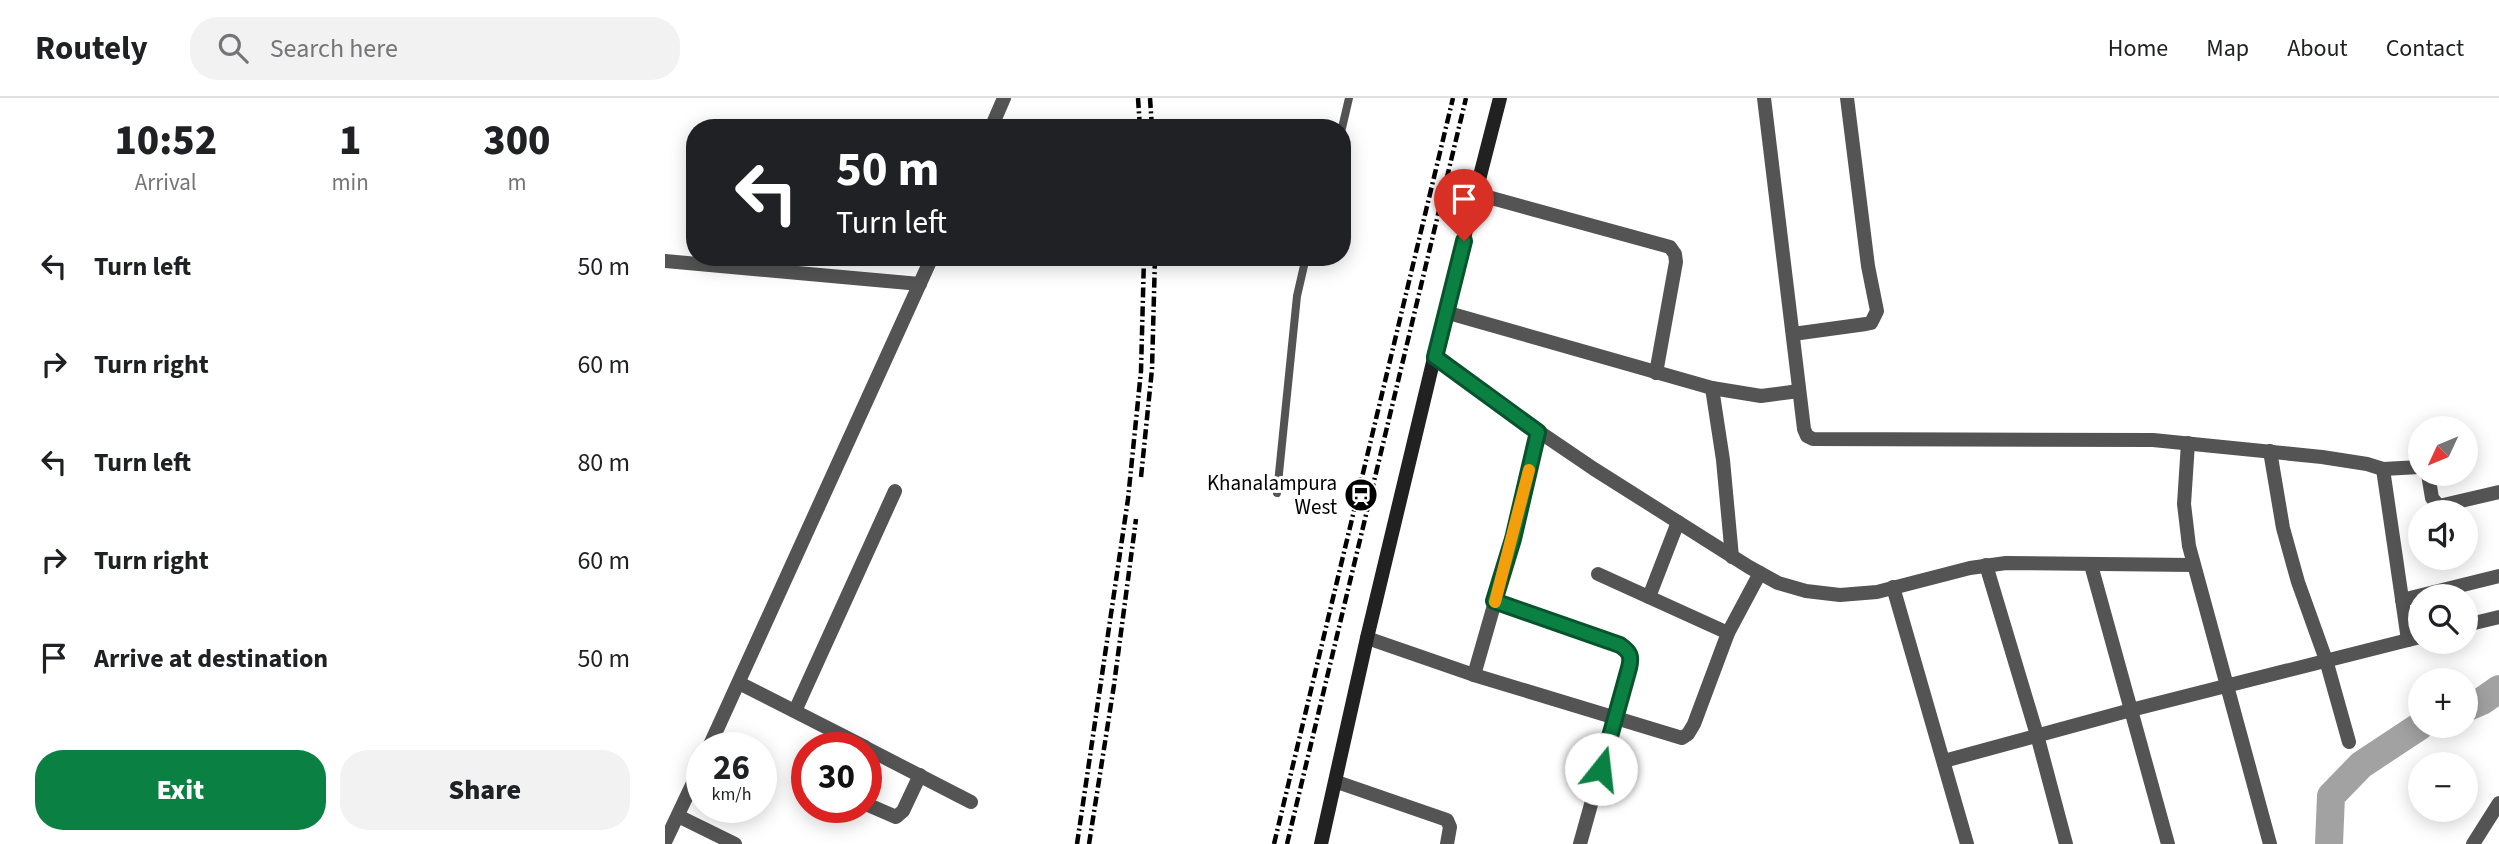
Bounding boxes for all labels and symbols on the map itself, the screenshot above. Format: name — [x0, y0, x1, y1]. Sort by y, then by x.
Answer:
pin — [1434, 169, 1494, 241]
north arrow — [2408, 416, 2478, 486]
place label: Khanalampura West — [1207, 468, 1337, 522]
station icon: Khanalampura West — [1342, 476, 1380, 514]
speed limit sign: 30 — [791, 732, 882, 823]
position arrow — [1564, 732, 1638, 806]

